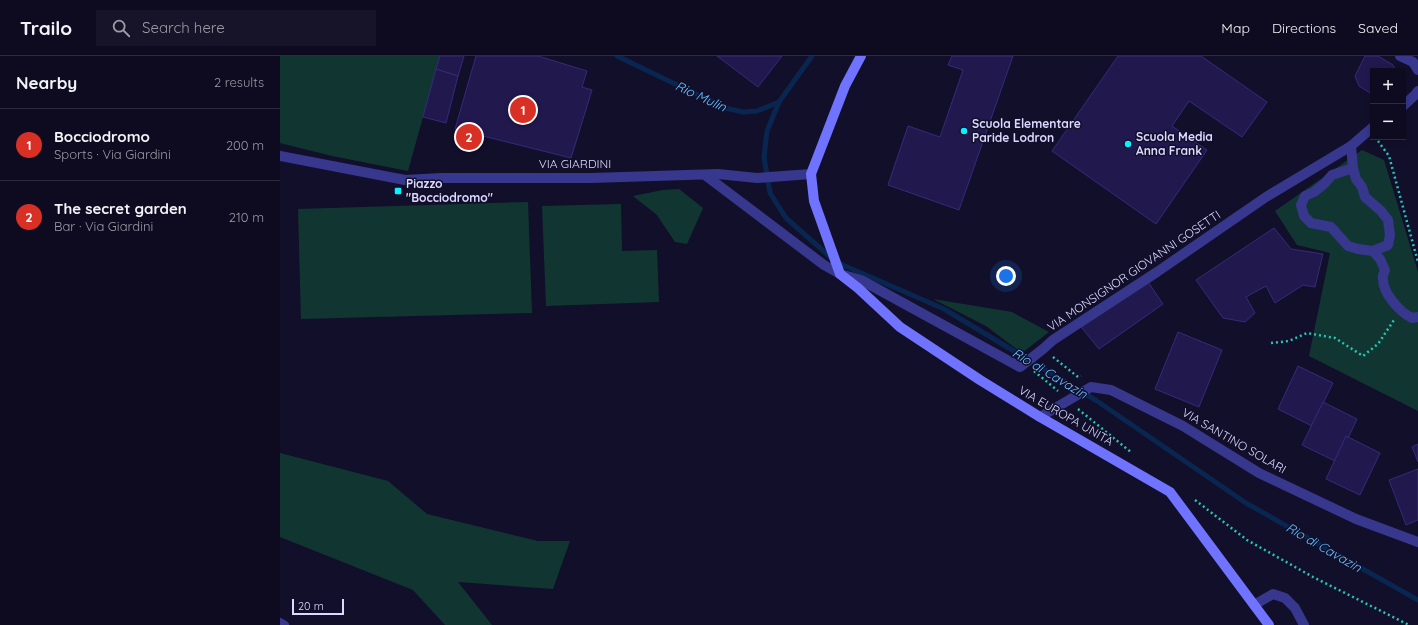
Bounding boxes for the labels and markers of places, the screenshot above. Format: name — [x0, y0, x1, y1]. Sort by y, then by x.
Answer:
pin: 1 — [510, 95, 536, 125]
place label: Scuola Elementare Paride Lodron — [972, 116, 1081, 145]
pin: 2 — [456, 122, 482, 152]
marker: Scuola Elementare Paride Lodron — [959, 126, 969, 136]
place label: Scuola Media Anna Frank — [1136, 129, 1213, 158]
marker: Scuola Media Anna Frank — [1123, 139, 1133, 149]
place label: Piazzo "Bocciodromo" — [406, 176, 493, 205]
marker: Piazzo "Bocciodromo" — [393, 186, 403, 196]

